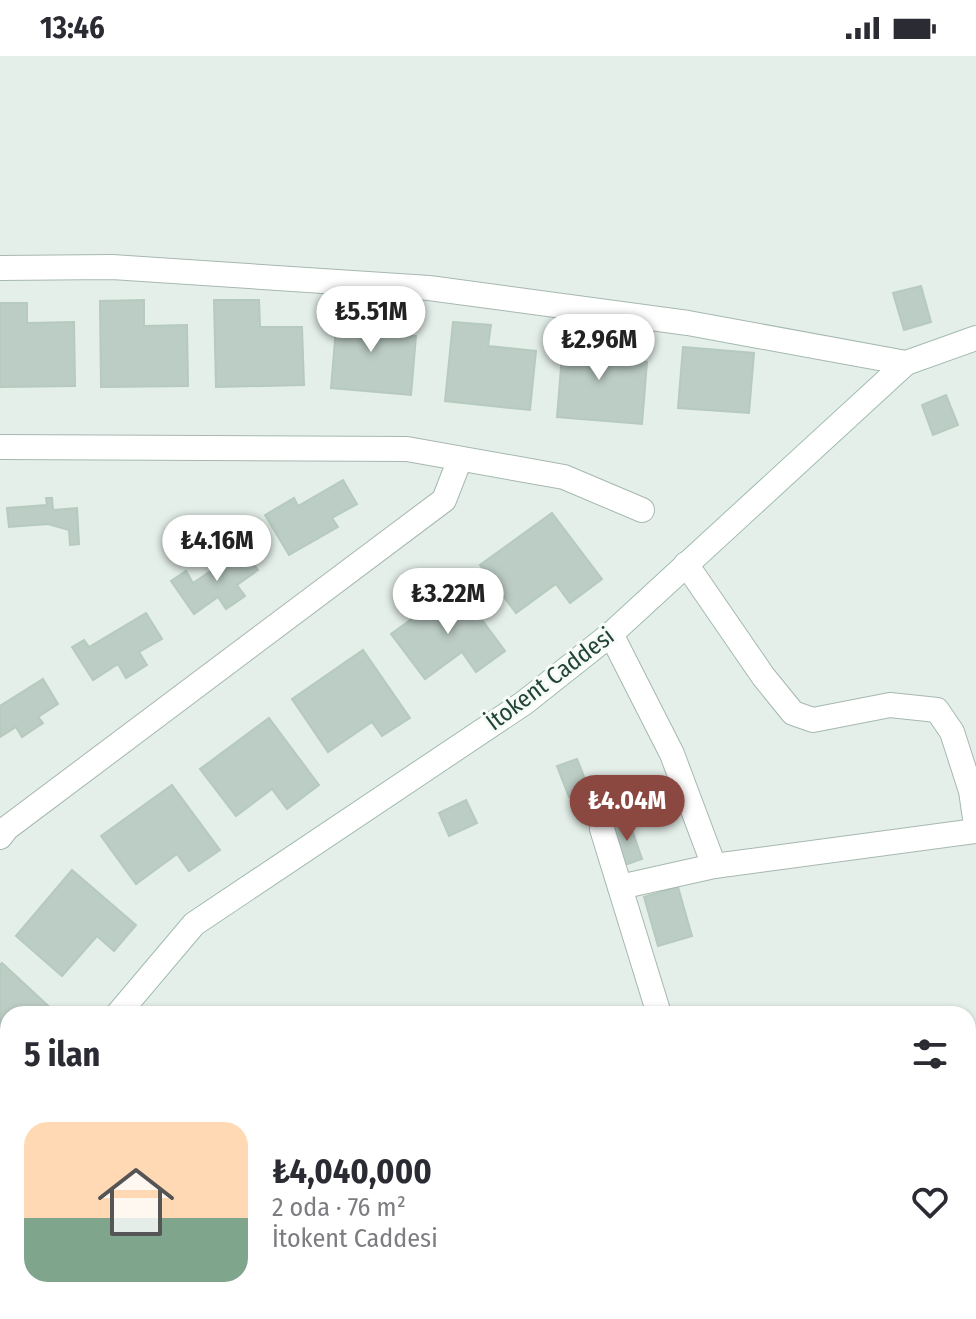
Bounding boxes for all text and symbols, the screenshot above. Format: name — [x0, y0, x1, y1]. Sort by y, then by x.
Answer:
text: 13:46 — [40, 10, 105, 46]
pin: ₺5.51M — [306, 286, 436, 354]
text: ₺5.51M — [334, 296, 408, 327]
pin: ₺2.96M — [534, 314, 664, 382]
text: ₺2.96M — [561, 324, 637, 355]
pin: ₺4.16M — [152, 515, 282, 583]
text: ₺4.16M — [180, 525, 254, 556]
pin: ₺3.22M — [383, 568, 513, 636]
text: ₺3.22M — [411, 578, 485, 609]
street label: İtokent Caddesi — [480, 622, 620, 736]
pin: ₺4.04M — [562, 775, 692, 843]
text: ₺4.04M — [588, 785, 666, 816]
icon: filters — [908, 1032, 952, 1076]
text: 5 ilan — [24, 1034, 100, 1075]
text: ₺4,040,000 — [272, 1151, 432, 1192]
icon: home — [88, 1154, 184, 1250]
icon: heart — [908, 1180, 952, 1224]
text: 2 oda · 76 m² — [272, 1192, 406, 1223]
text: İtokent Caddesi — [272, 1223, 438, 1254]

